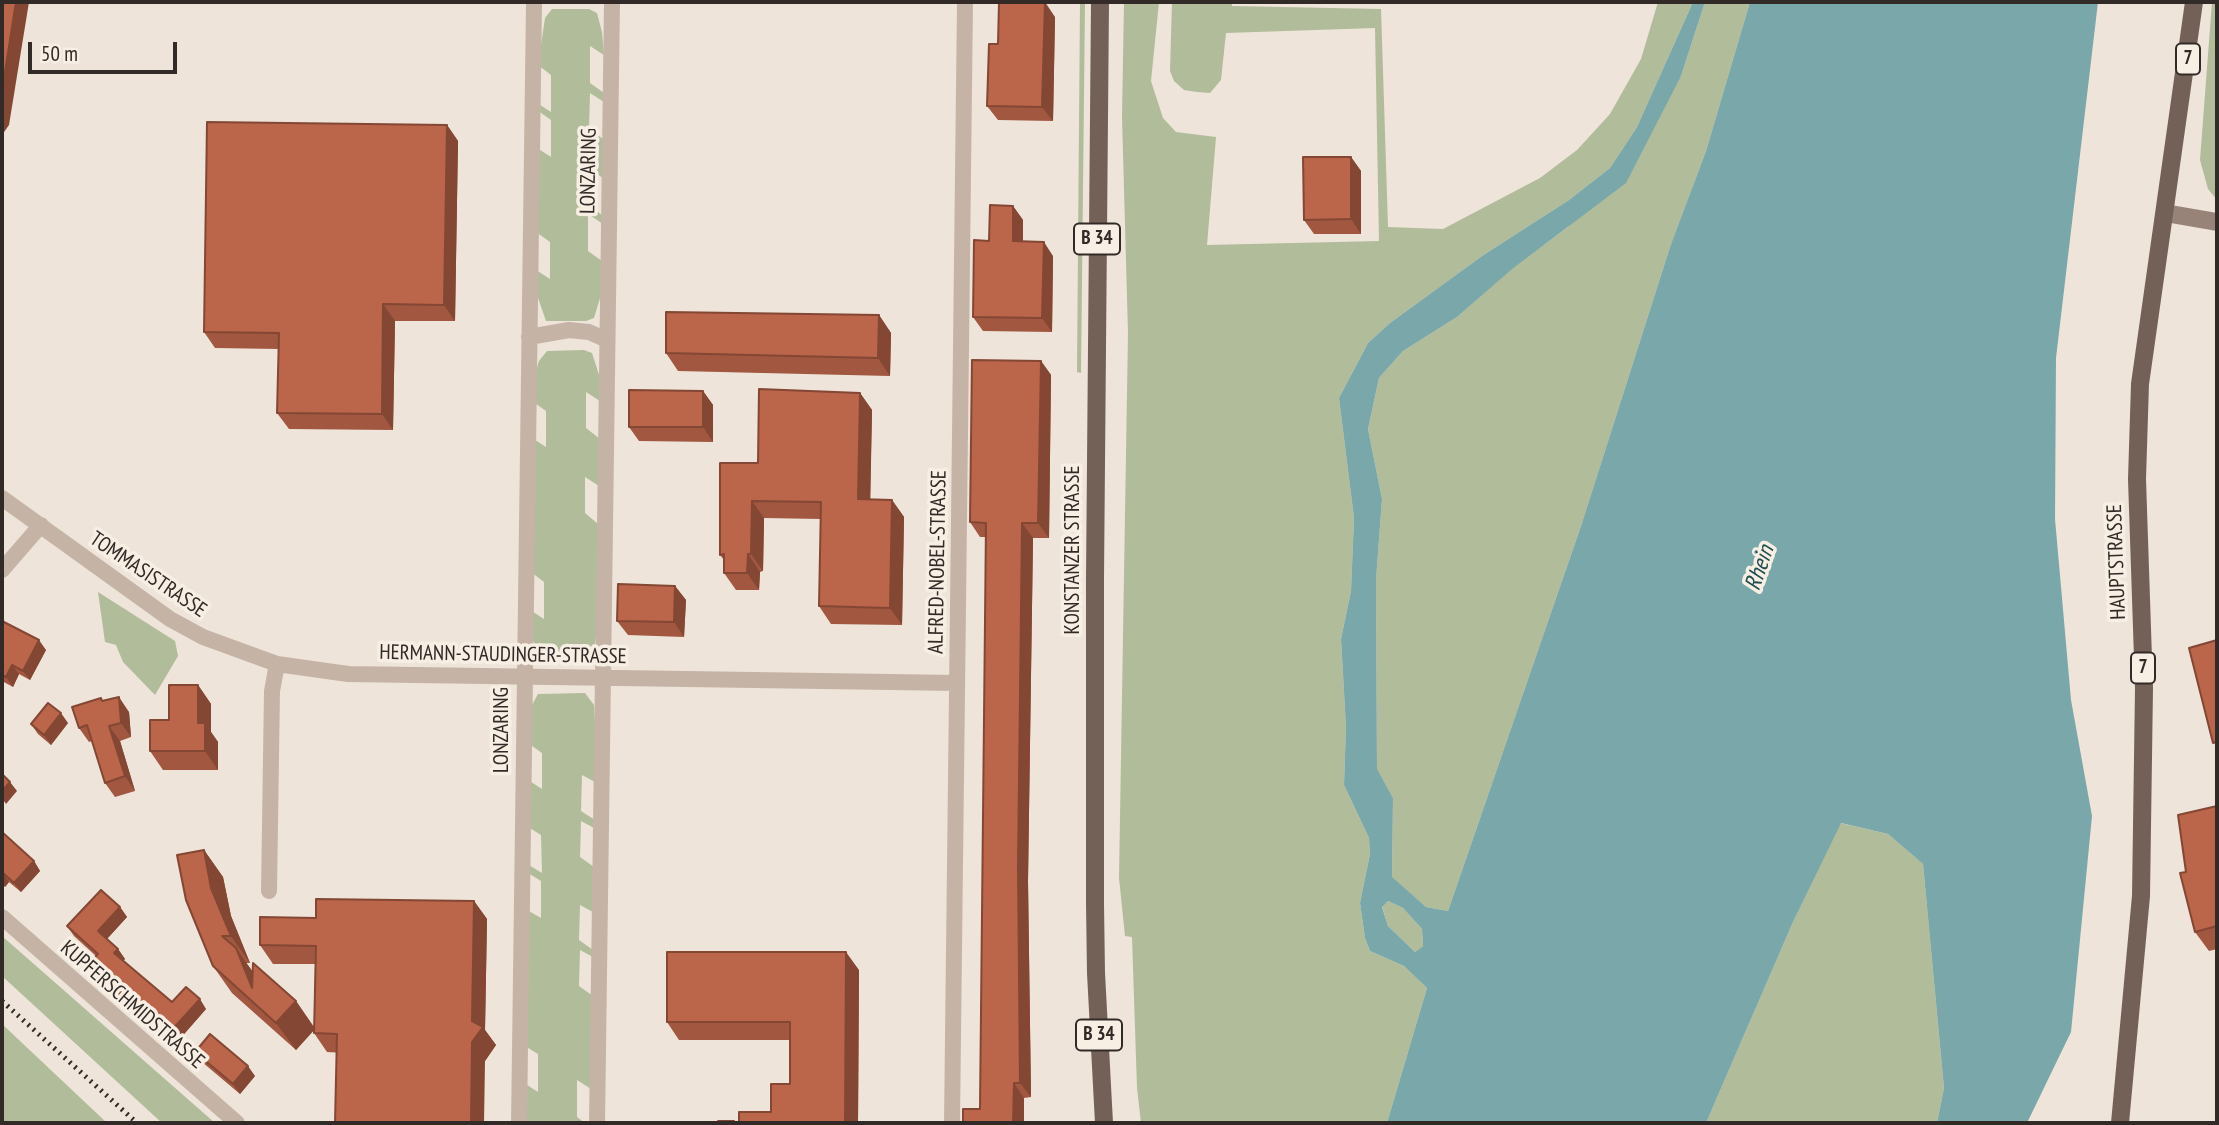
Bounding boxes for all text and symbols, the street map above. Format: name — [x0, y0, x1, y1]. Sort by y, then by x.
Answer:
scale bar — [32, 28, 180, 72]
text: 50 m — [41, 40, 78, 67]
road number: 7 — [2176, 44, 2200, 74]
street label: LONZARING — [576, 128, 602, 214]
road number: B 34 — [1074, 224, 1120, 255]
street label: KONSTANZER STRASSE — [1060, 466, 1086, 634]
street label: ALFRED-NOBEL-STRASSE — [924, 470, 952, 654]
street label: HAUPTSTRASSE — [2102, 504, 2132, 620]
street label: TOMMASISTRASSE — [85, 527, 211, 623]
water label: Rhein — [1740, 542, 1780, 594]
street label: HERMANN-STAUDINGER-STRASSE — [379, 640, 627, 670]
road number: 7 — [2131, 652, 2155, 684]
street label: LONZARING — [489, 687, 515, 773]
street label: KUPFERSCHMIDSTRASSE — [55, 936, 209, 1074]
road number: B 34 — [1076, 1020, 1122, 1050]

